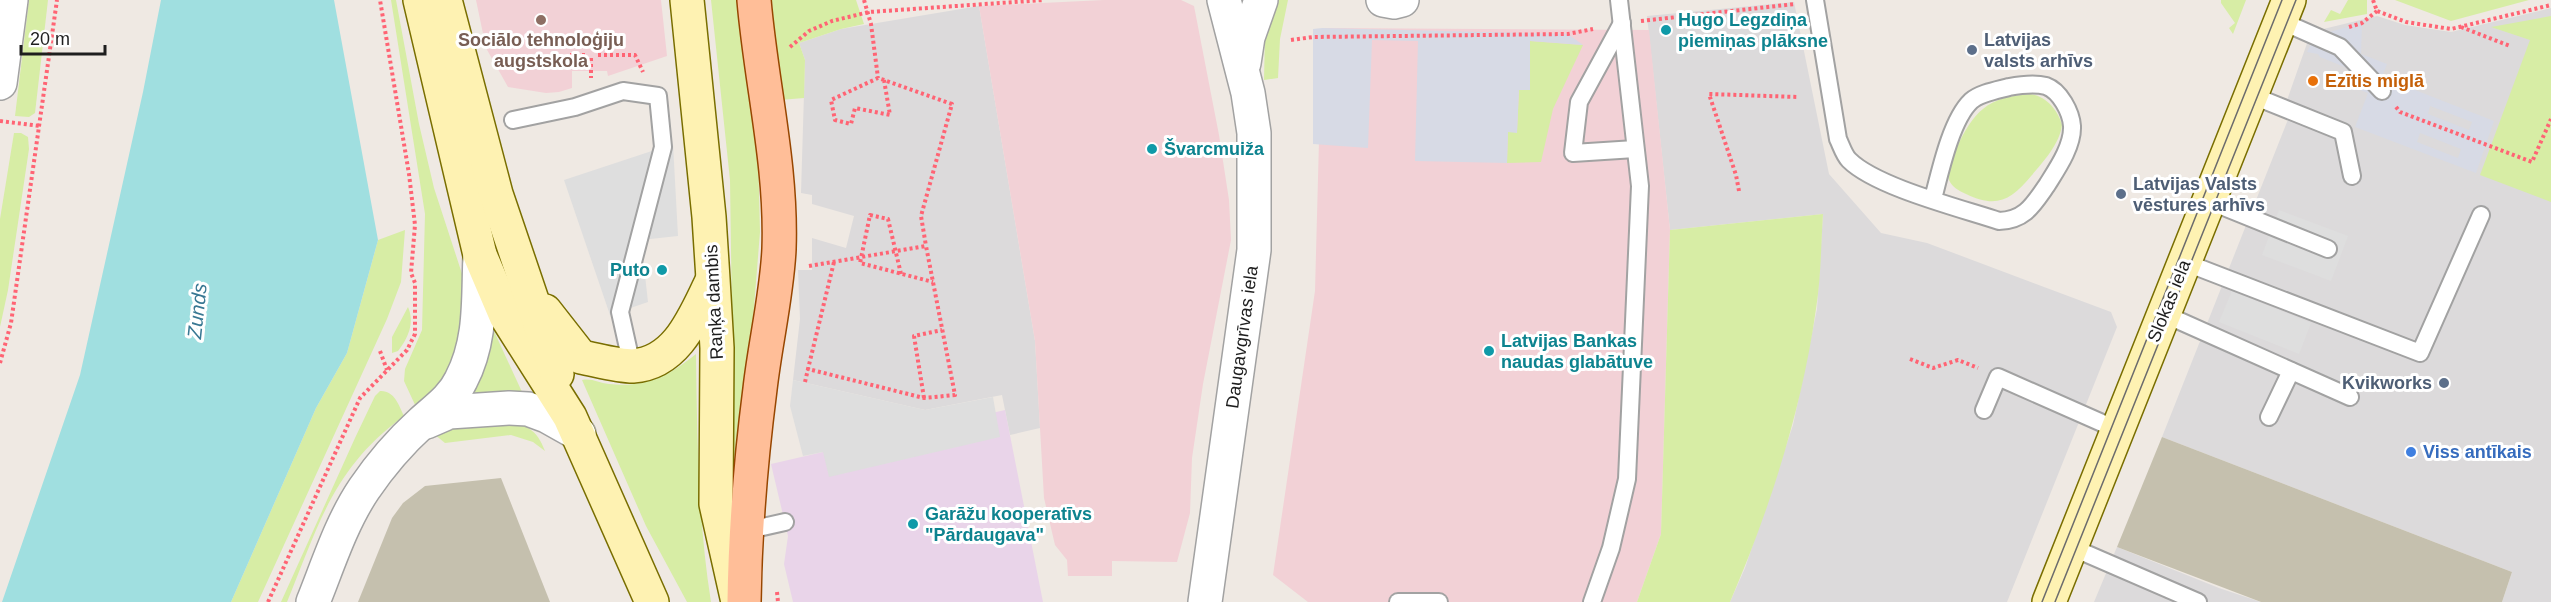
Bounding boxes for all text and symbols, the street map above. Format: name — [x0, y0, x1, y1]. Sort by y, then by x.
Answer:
place label: Hugo Legzdiņa piemiņas plāksne — [1678, 10, 1828, 51]
marker: Sociālo tehnoloģiju augstskola — [534, 13, 548, 27]
scale bar — [21, 18, 105, 56]
marker: Hugo Legzdiņa piemiņas plāksne — [1659, 23, 1673, 37]
text: 20 m — [30, 29, 70, 49]
place label: Sociālo tehnoloģiju augstskola — [458, 30, 624, 71]
place label: Latvijas valsts arhīvs — [1984, 30, 2093, 71]
marker: Latvijas valsts arhīvs — [1965, 43, 1979, 57]
place label: Ezītis miglā — [2325, 71, 2425, 91]
marker: Ezītis miglā — [2306, 74, 2320, 88]
place label: Švarcmuiža — [1164, 138, 1265, 159]
marker: Švarcmuiža — [1145, 142, 1159, 156]
place label: Latvijas Valsts vēstures arhīvs — [2133, 174, 2265, 215]
marker: Latvijas Valsts vēstures arhīvs — [2114, 187, 2128, 201]
street label: Raņķa dambis — [701, 244, 727, 360]
street label: Slokas iela — [2143, 256, 2195, 345]
place label: Puto — [610, 260, 650, 280]
marker: Puto — [655, 263, 669, 277]
street label: Daugavgrīvas iela — [1222, 263, 1262, 410]
water label: Zunds — [183, 282, 211, 341]
place label: Latvijas Bankas naudas glabātuve — [1501, 331, 1653, 372]
marker: Latvijas Bankas naudas glabātuve — [1482, 344, 1496, 358]
place label: Kvikworks — [2342, 373, 2432, 393]
marker: Kvikworks — [2437, 376, 2451, 390]
place label: Viss antīkais — [2423, 442, 2532, 462]
marker: Viss antīkais — [2404, 445, 2418, 459]
place label: Garāžu kooperatīvs "Pārdaugava" — [925, 504, 1092, 545]
marker: Garāžu kooperatīvs "Pārdaugava" — [906, 517, 920, 531]

